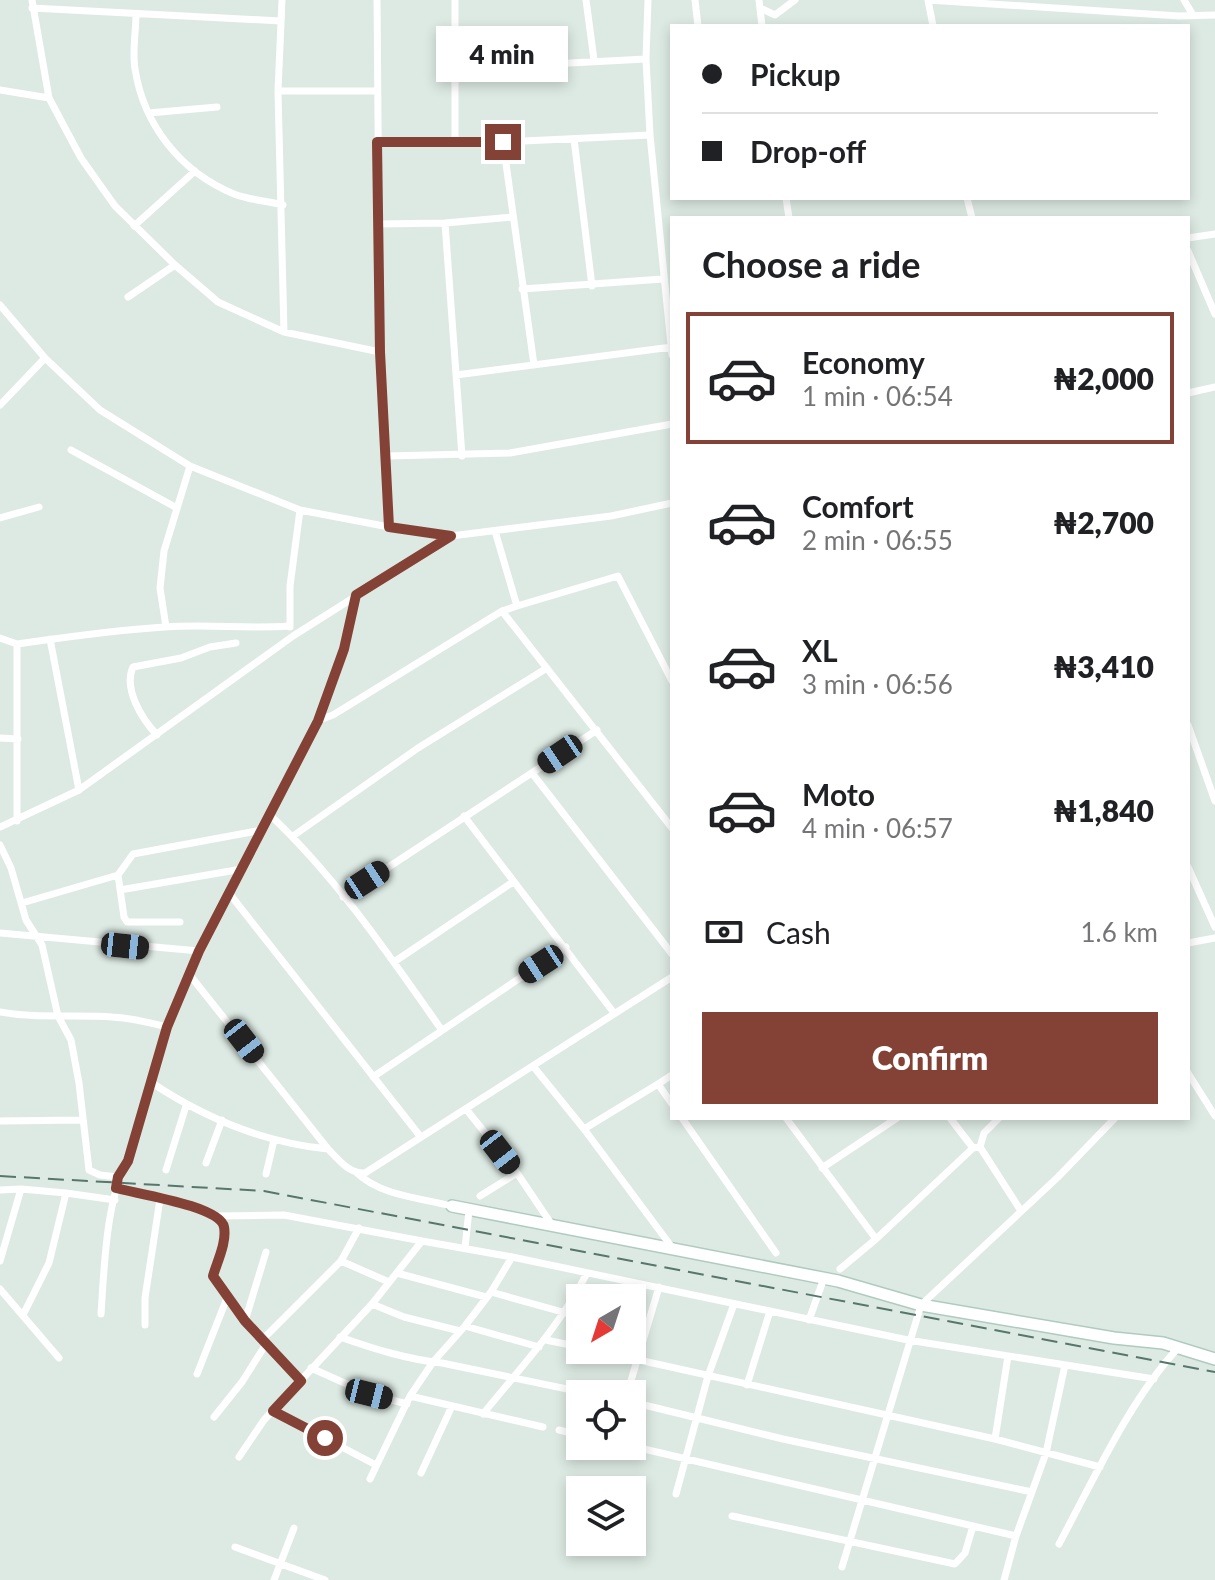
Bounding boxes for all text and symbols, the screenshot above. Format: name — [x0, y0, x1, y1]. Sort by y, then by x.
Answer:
callout: 4 min — [437, 26, 569, 82]
text: 4 min — [470, 38, 534, 70]
text: Pickup — [750, 56, 841, 92]
route end — [485, 124, 521, 160]
text: Drop-off — [750, 133, 866, 169]
text: Choose a ride — [702, 242, 921, 286]
icon: car — [706, 342, 778, 414]
text: Economy — [802, 344, 925, 380]
text: ₦2,000 — [1053, 360, 1154, 396]
text: 1 min · 06:54 — [802, 380, 953, 412]
icon: car — [706, 486, 778, 558]
text: Comfort — [802, 488, 914, 524]
text: ₦2,700 — [1053, 504, 1154, 540]
text: 2 min · 06:55 — [802, 524, 953, 556]
icon: car — [706, 630, 778, 702]
text: XL — [802, 632, 838, 668]
text: ₦3,410 — [1053, 648, 1154, 684]
text: 3 min · 06:56 — [802, 668, 953, 700]
car — [533, 731, 587, 777]
icon: car — [706, 774, 778, 846]
text: Moto — [802, 776, 875, 812]
text: ₦1,840 — [1053, 792, 1154, 828]
text: 4 min · 06:57 — [802, 812, 953, 844]
car — [340, 857, 394, 903]
icon: cash — [702, 910, 746, 954]
text: Cash — [766, 914, 831, 950]
text: 1.6 km — [1080, 916, 1158, 948]
car — [100, 932, 150, 960]
car — [514, 941, 568, 987]
button: Confirm — [702, 1012, 1158, 1104]
car — [220, 1015, 268, 1067]
car — [476, 1126, 524, 1178]
north arrow — [566, 1284, 646, 1364]
map controls — [566, 1284, 646, 1556]
car — [343, 1377, 395, 1411]
button: locate — [566, 1380, 646, 1460]
route start — [307, 1420, 343, 1456]
button: layers — [566, 1476, 646, 1556]

